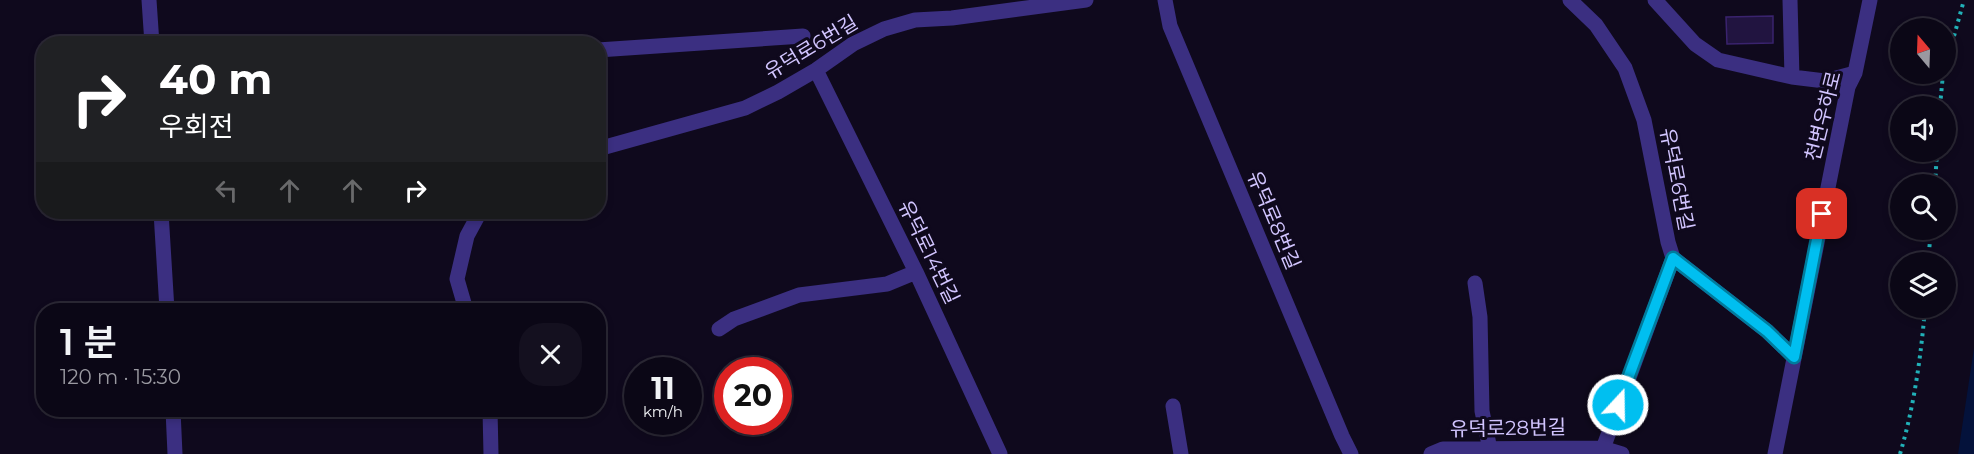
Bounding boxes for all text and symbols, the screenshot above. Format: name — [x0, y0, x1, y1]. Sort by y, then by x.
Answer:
street label: 유덕로6번길 — [760, 10, 862, 84]
north arrow — [1890, 18, 1956, 84]
map controls — [1890, 18, 1956, 318]
text: 40 m — [159, 53, 272, 105]
icon: right — [60, 60, 138, 138]
street label: 천변우하로 — [1800, 68, 1846, 164]
button: sound — [1890, 96, 1956, 162]
text: 우회전 — [159, 110, 234, 143]
street label: 유덕로6번길 — [1655, 126, 1699, 232]
street label: 유덕로8번길 — [1242, 167, 1306, 273]
icon: left — [210, 174, 243, 207]
icon: ahead — [273, 174, 306, 207]
icon: ahead — [336, 174, 369, 207]
icon: right — [399, 174, 432, 207]
button: search — [1890, 174, 1956, 240]
pin — [1796, 188, 1847, 239]
street label: 유덕로14번길 — [894, 196, 964, 308]
icon: arrive — [1805, 197, 1838, 230]
button: layers — [1890, 252, 1956, 318]
text: 1 분 — [60, 320, 117, 364]
button: close — [519, 323, 582, 386]
speed limit sign: 20 — [714, 357, 792, 435]
text: 120 m · 15:30 — [60, 365, 181, 389]
text: 11 — [651, 370, 675, 407]
position arrow — [1586, 373, 1650, 437]
text: km/h — [643, 402, 683, 421]
street label: 유덕로28번길 — [1450, 415, 1566, 441]

